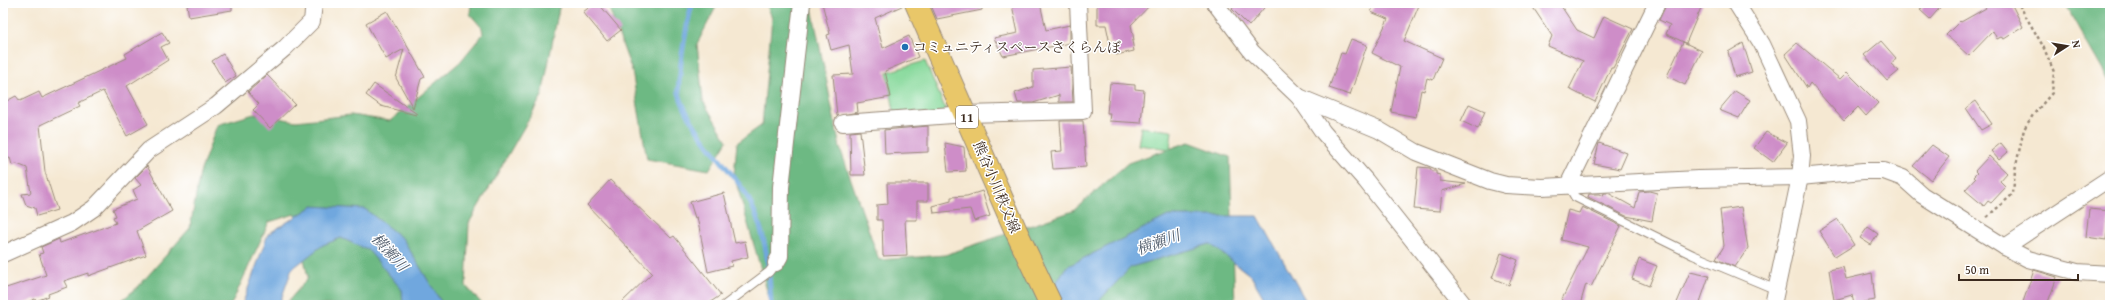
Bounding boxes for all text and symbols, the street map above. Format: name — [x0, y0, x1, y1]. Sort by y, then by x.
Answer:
north arrow — [2047, 26, 2087, 66]
place label: コミュニティスペースさくらんぼ — [913, 37, 1121, 57]
text: N — [2068, 39, 2086, 50]
marker: コミュニティスペースさくらんぼ — [900, 42, 910, 52]
road number: 11 — [956, 106, 978, 128]
street label: 熊谷小川秩父線 — [969, 138, 1025, 236]
water label: 横瀬川 — [1133, 224, 1185, 260]
water label: 横瀬川 — [367, 228, 414, 277]
scale bar — [1959, 256, 2078, 282]
text: 50 m — [1965, 261, 1989, 278]

